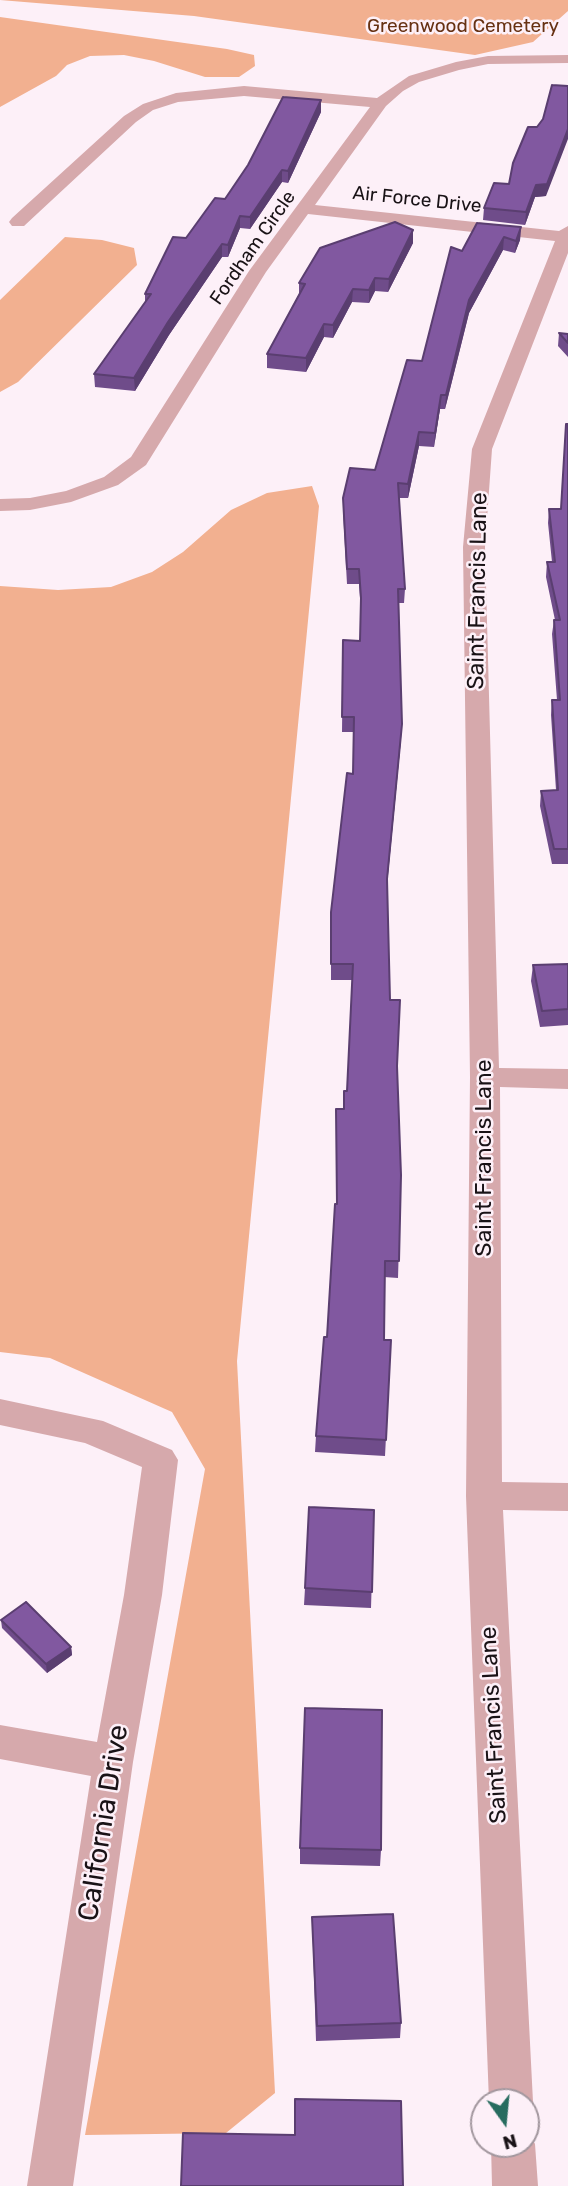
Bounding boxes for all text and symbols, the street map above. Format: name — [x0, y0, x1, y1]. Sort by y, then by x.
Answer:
park label: Greenwood Cemetery — [367, 16, 559, 38]
street label: Air Force Drive — [351, 182, 483, 218]
street label: Fordham Circle — [205, 187, 301, 309]
street label: Saint Francis Lane — [462, 492, 494, 690]
street label: Saint Francis Lane — [470, 1059, 498, 1257]
street label: Saint Francis Lane — [475, 1626, 513, 1824]
street label: California Drive — [72, 1722, 136, 1924]
north arrow — [470, 2088, 540, 2158]
text: N — [500, 2129, 520, 2155]

